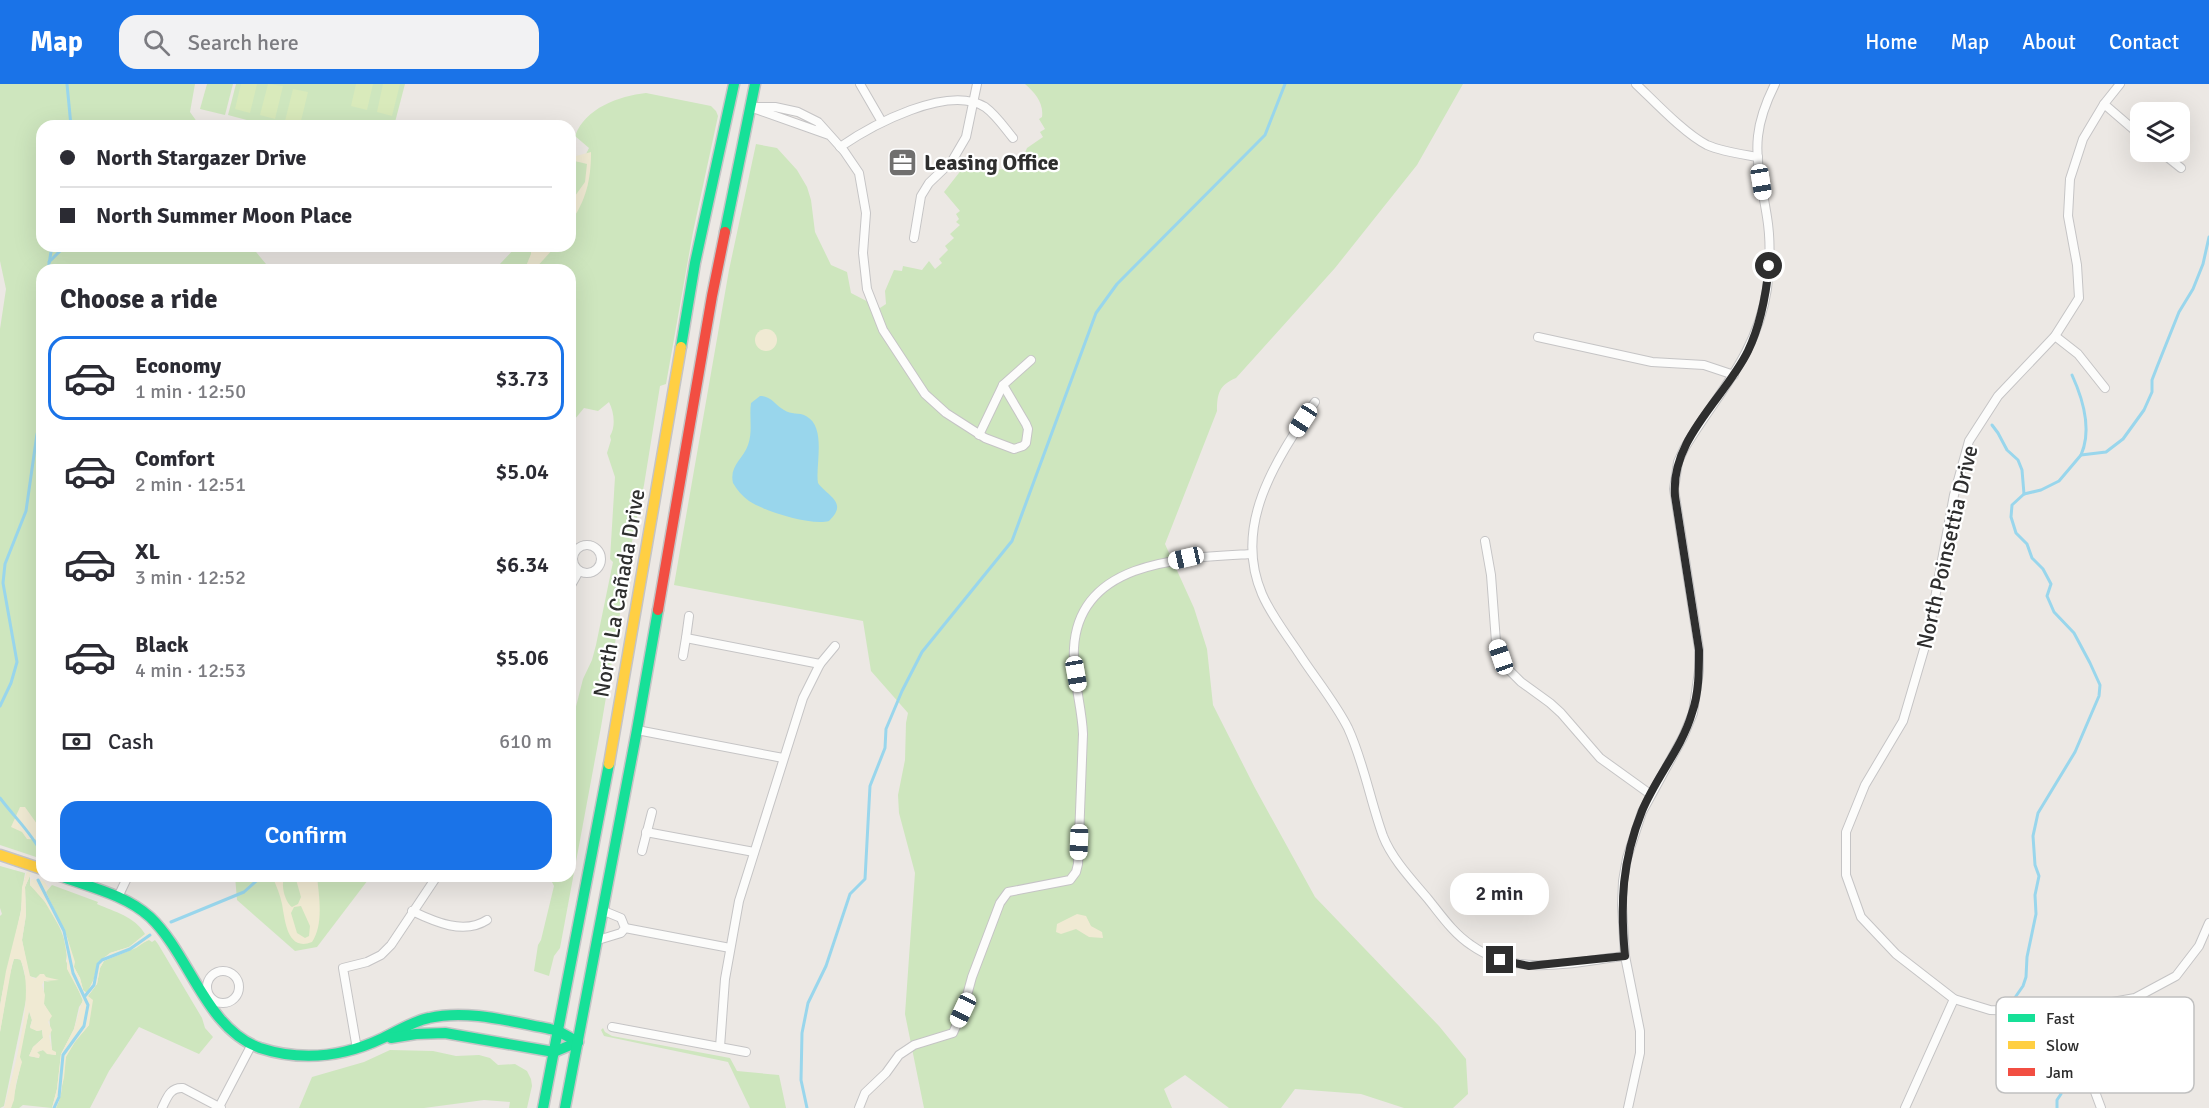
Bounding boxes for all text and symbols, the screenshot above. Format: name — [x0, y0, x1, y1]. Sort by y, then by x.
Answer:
search box — [119, 15, 539, 69]
text: Map — [30, 25, 83, 59]
icon: search — [140, 26, 173, 59]
text: Search here — [188, 29, 299, 56]
text: Home — [1865, 29, 1918, 55]
text: Map — [1951, 29, 1989, 55]
text: About — [2022, 29, 2076, 55]
text: Contact — [2109, 29, 2179, 55]
map controls — [2130, 102, 2190, 162]
button: layers — [2130, 102, 2190, 162]
text: North Stargazer Drive — [96, 144, 306, 171]
office icon: Leasing Office — [887, 146, 919, 178]
place label: Leasing Office — [924, 149, 1059, 176]
car — [1749, 163, 1773, 201]
text: North Summer Moon Place — [96, 202, 352, 229]
route start — [1755, 252, 1782, 279]
text: Choose a ride — [60, 283, 218, 316]
icon: car — [63, 351, 117, 405]
text: Economy — [135, 352, 221, 379]
text: $3.73 — [495, 365, 549, 392]
text: 1 min · 12:50 — [135, 379, 246, 404]
car — [1286, 400, 1320, 440]
street label: North Poinsettia Drive — [1910, 443, 1984, 651]
icon: car — [63, 444, 117, 498]
text: Comfort — [135, 445, 215, 472]
text: $5.04 — [495, 458, 549, 485]
text: 2 min · 12:51 — [135, 472, 246, 497]
street label: North La Cañada Drive — [587, 487, 651, 699]
icon: car — [63, 537, 117, 591]
text: XL — [135, 538, 160, 565]
car — [1166, 545, 1206, 571]
text: $6.34 — [495, 551, 549, 578]
text: 3 min · 12:52 — [135, 565, 246, 590]
icon: car — [63, 630, 117, 684]
text: Black — [135, 631, 189, 658]
car — [1487, 637, 1515, 677]
text: $5.06 — [495, 644, 549, 671]
car — [1064, 655, 1088, 693]
text: 4 min · 12:53 — [135, 658, 246, 683]
icon: cash — [60, 725, 93, 758]
text: Cash — [108, 728, 154, 755]
text: 610 m — [499, 729, 552, 754]
button: Confirm — [60, 801, 552, 870]
car — [1069, 824, 1089, 860]
callout: 2 min — [1450, 873, 1550, 915]
text: 2 min — [1476, 881, 1523, 906]
route end — [1486, 946, 1513, 973]
car — [947, 990, 979, 1030]
legend — [1996, 997, 2194, 1093]
text: Fast — [2046, 1009, 2075, 1029]
text: Slow — [2046, 1036, 2080, 1056]
text: Jam — [2046, 1063, 2074, 1083]

